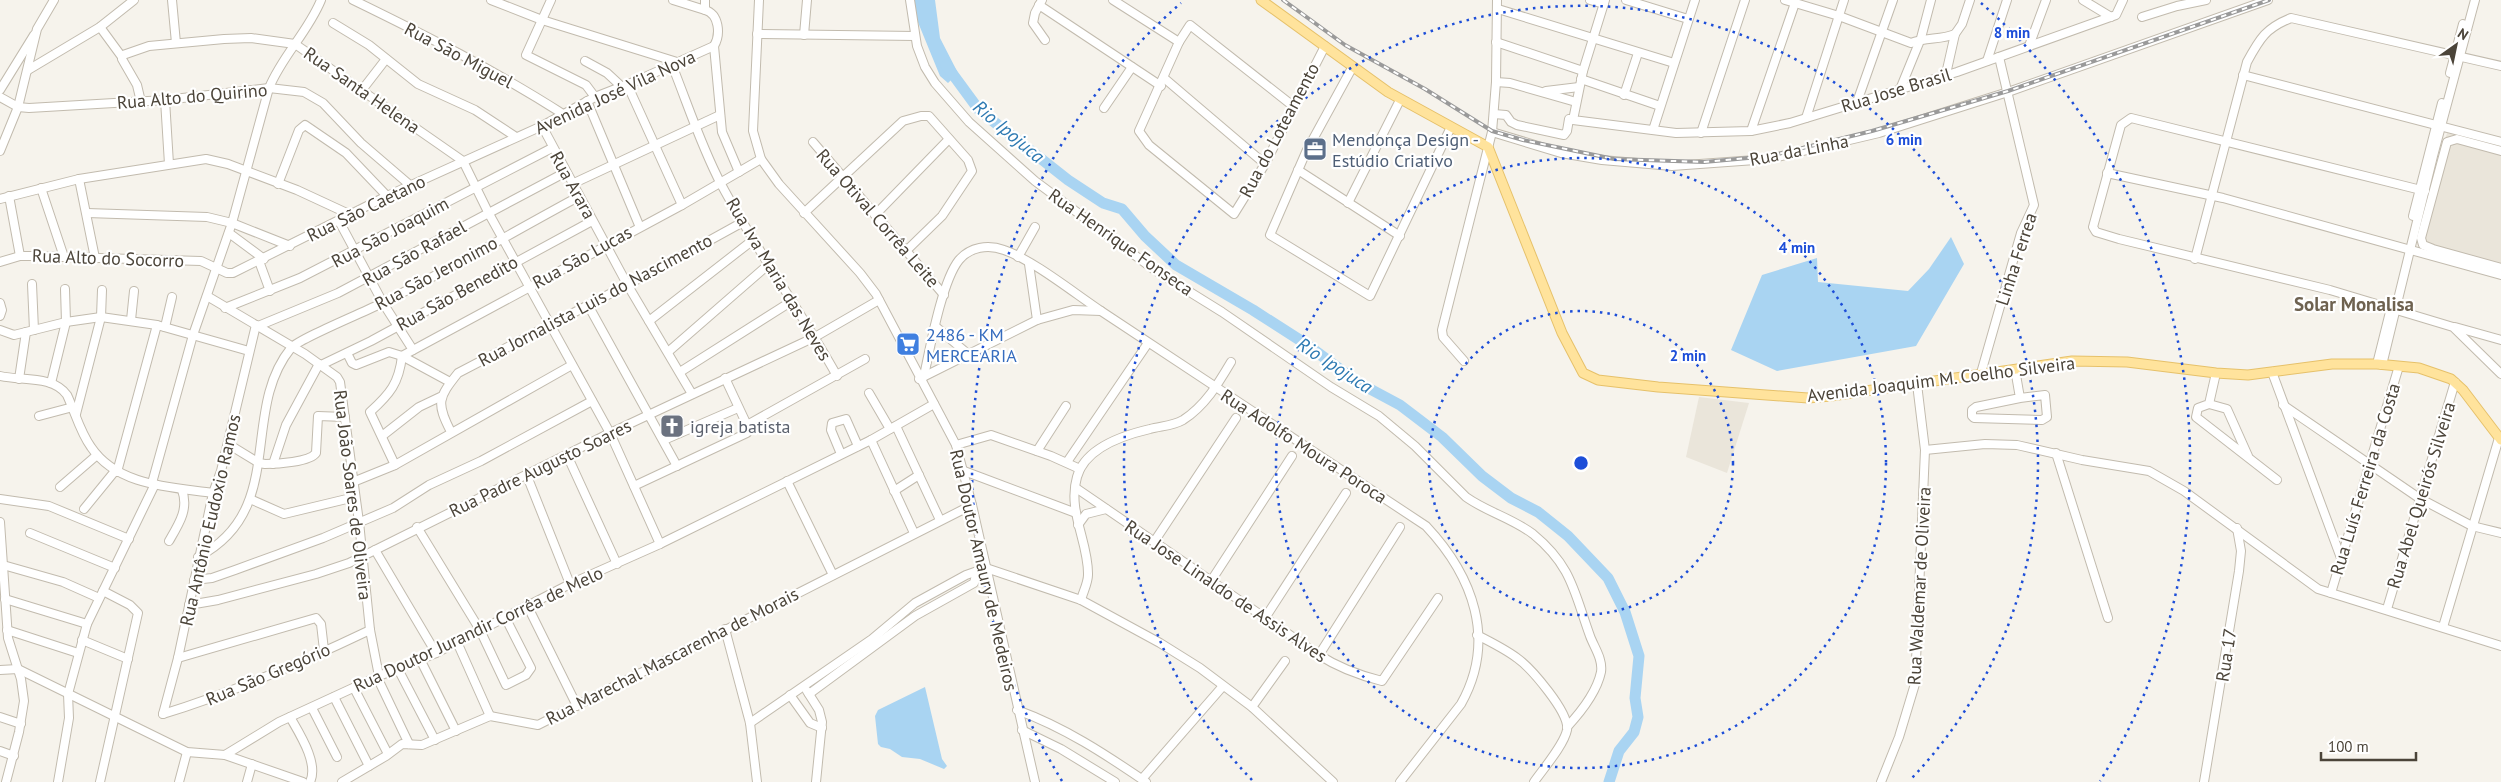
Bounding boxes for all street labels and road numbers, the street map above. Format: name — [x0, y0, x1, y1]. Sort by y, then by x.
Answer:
street label: Rua São Miguel — [401, 17, 518, 94]
street label: Rua Santa Helena — [299, 41, 425, 139]
street label: Avenida José Vila Nova — [531, 45, 699, 139]
street label: Rua do Loteamento — [1234, 59, 1324, 201]
street label: Rua Jose Brasil — [1838, 62, 1954, 118]
street label: Rua Alto do Quirino — [116, 78, 268, 114]
street label: Rua da Linha — [1748, 129, 1850, 171]
street label: Rua Otival Corrêa Leite — [811, 144, 945, 292]
street label: Rua Arara — [545, 147, 601, 223]
street label: Rua São Caetano — [303, 169, 429, 247]
street label: Rua Henrique Fonseca — [1044, 183, 1198, 301]
street label: Rua São Joaquim — [327, 191, 453, 273]
street label: Rua Iva Maria das Neves — [721, 193, 837, 365]
street label: Linha Ferrea — [1990, 210, 2042, 308]
street label: Rua São Rafael — [358, 215, 471, 291]
street label: Rua São Lucas — [528, 220, 636, 294]
street label: Rua Jornalista Luis do Nascimento — [474, 228, 716, 372]
street label: Rua São Jeronimo — [371, 231, 501, 315]
street label: Rua Alto do Socorro — [32, 244, 184, 272]
street label: Rua São Benedito — [392, 250, 522, 336]
street label: Avenida Joaquim M. Coelho Silveira — [1806, 351, 2076, 407]
street label: Rua Luís Ferreira da Costa — [2325, 380, 2405, 578]
street label: Rua Adolfo Moura Poroca — [1216, 384, 1392, 508]
street label: Rua João Soares de Oliveira — [329, 389, 377, 601]
street label: Rua Abel Queirós Silveira — [2382, 399, 2460, 591]
street label: Rua Antônio Eudoxio Ramos — [174, 412, 246, 628]
street label: Rua Padre Augusto Soares — [445, 414, 635, 522]
street label: Rua Doutor Amaury de Medeiros — [945, 447, 1023, 693]
street label: Rua Waldemar de Oliveira — [1902, 486, 1936, 686]
street label: Rua Jose Linaldo de Assis Alves — [1120, 515, 1332, 667]
street label: Rua Doutor Jurandir Corrêa de Melo — [349, 561, 607, 697]
street label: Rua Marechal Mascarenha de Morais — [542, 582, 802, 730]
street label: Rua 17 — [2210, 627, 2242, 683]
street label: Rua São Gregório — [202, 637, 334, 711]

